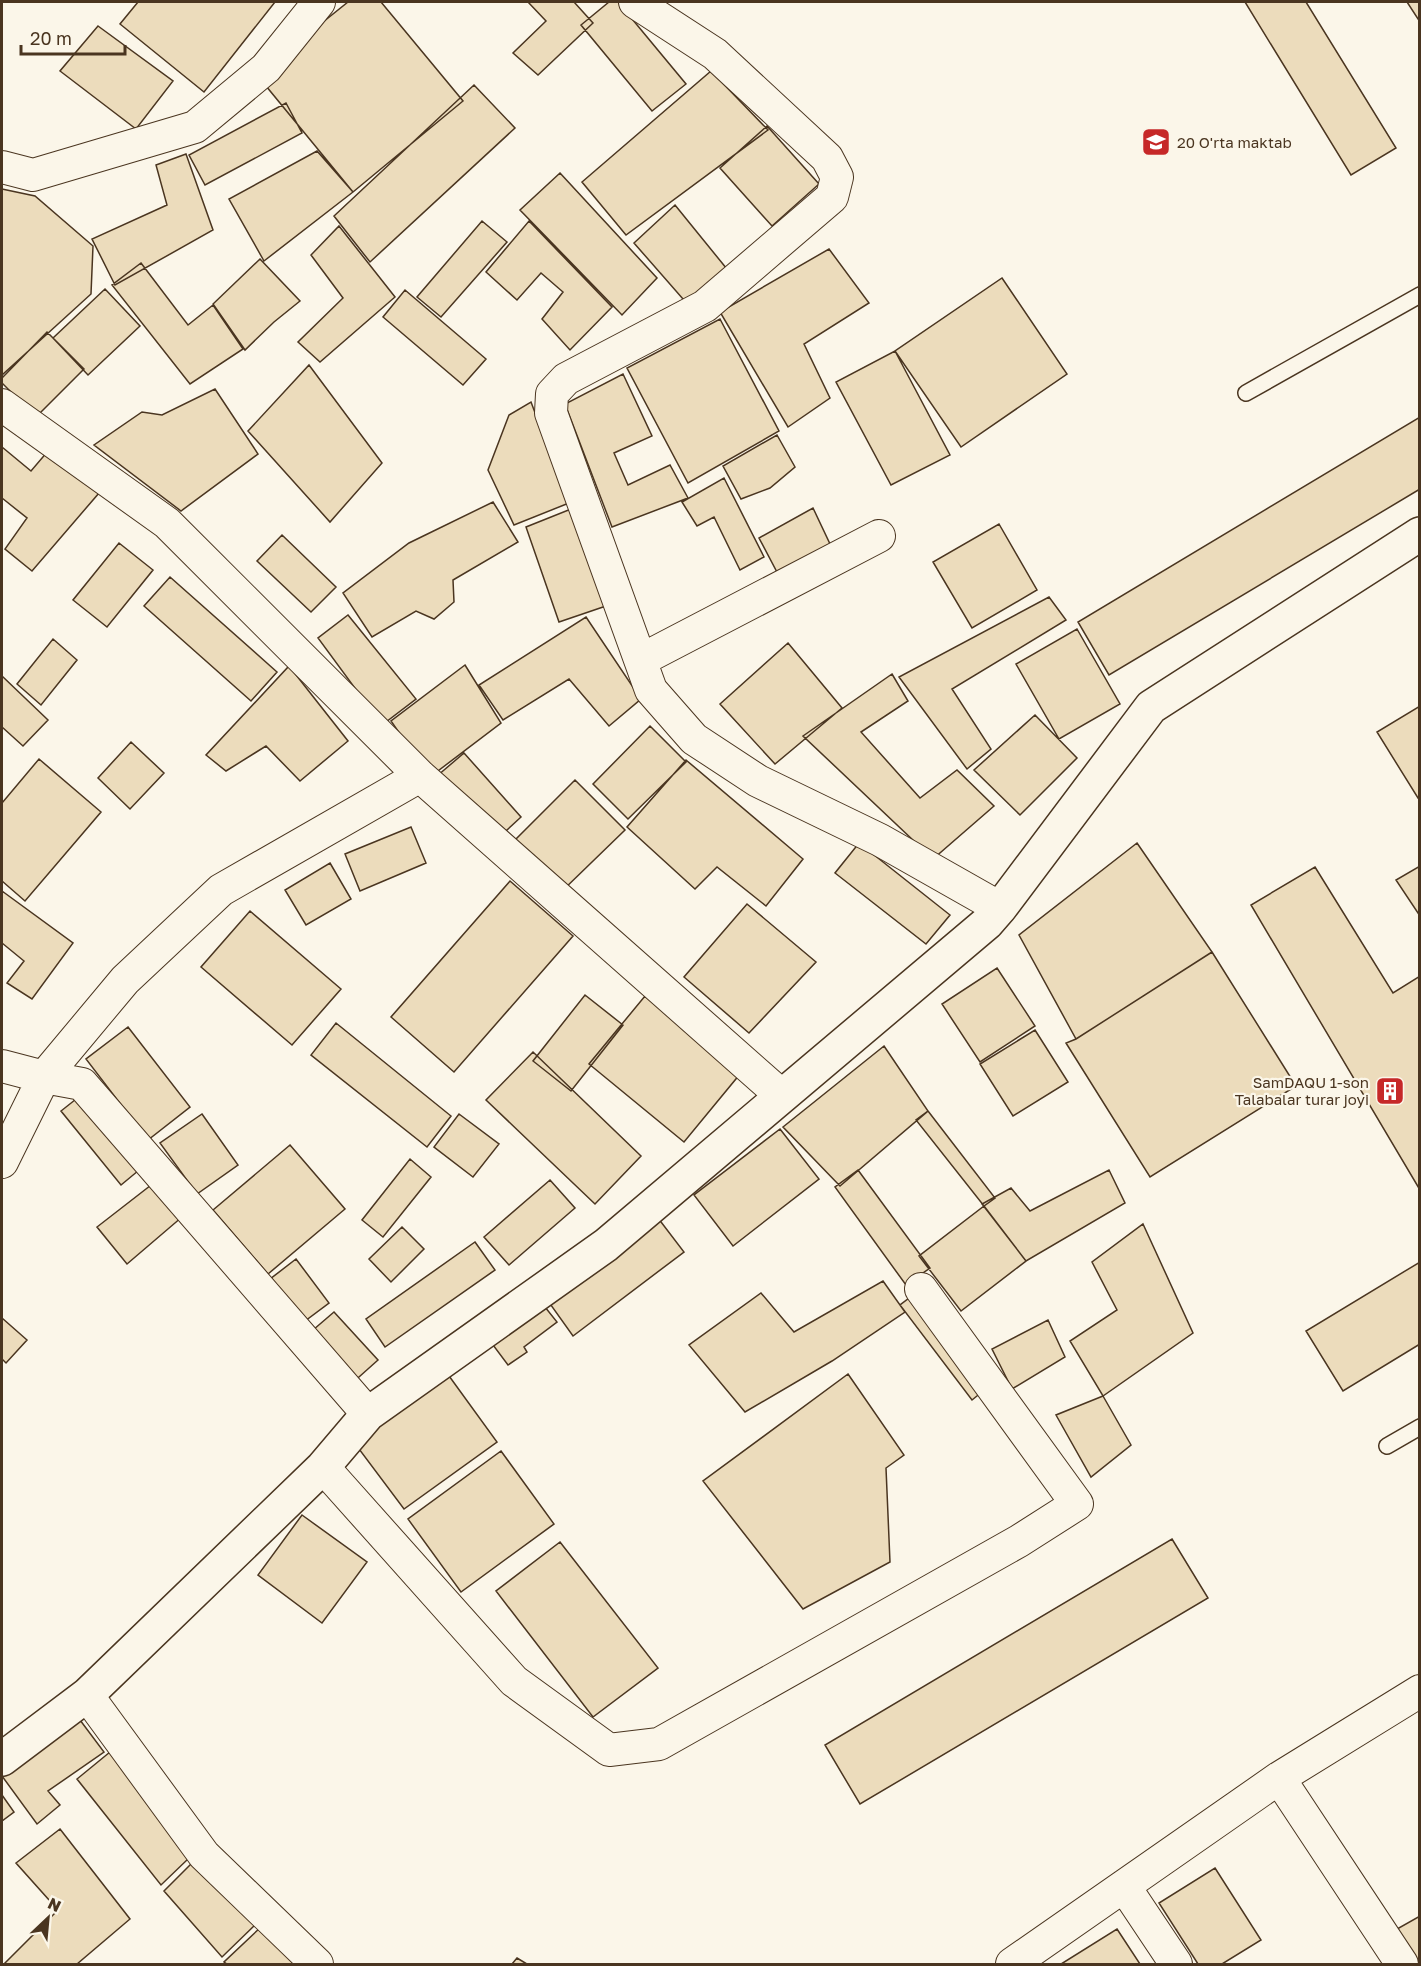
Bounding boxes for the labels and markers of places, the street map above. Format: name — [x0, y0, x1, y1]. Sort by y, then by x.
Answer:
school or university icon: 20 O'rta maktab — [1140, 126, 1172, 158]
place label: 20 O'rta maktab — [1177, 133, 1292, 151]
place label: SamDAQU 1-son Talabalar turar joyi — [1235, 1073, 1369, 1108]
building icon: SamDAQU 1-son Talabalar turar joyi — [1374, 1075, 1406, 1107]

